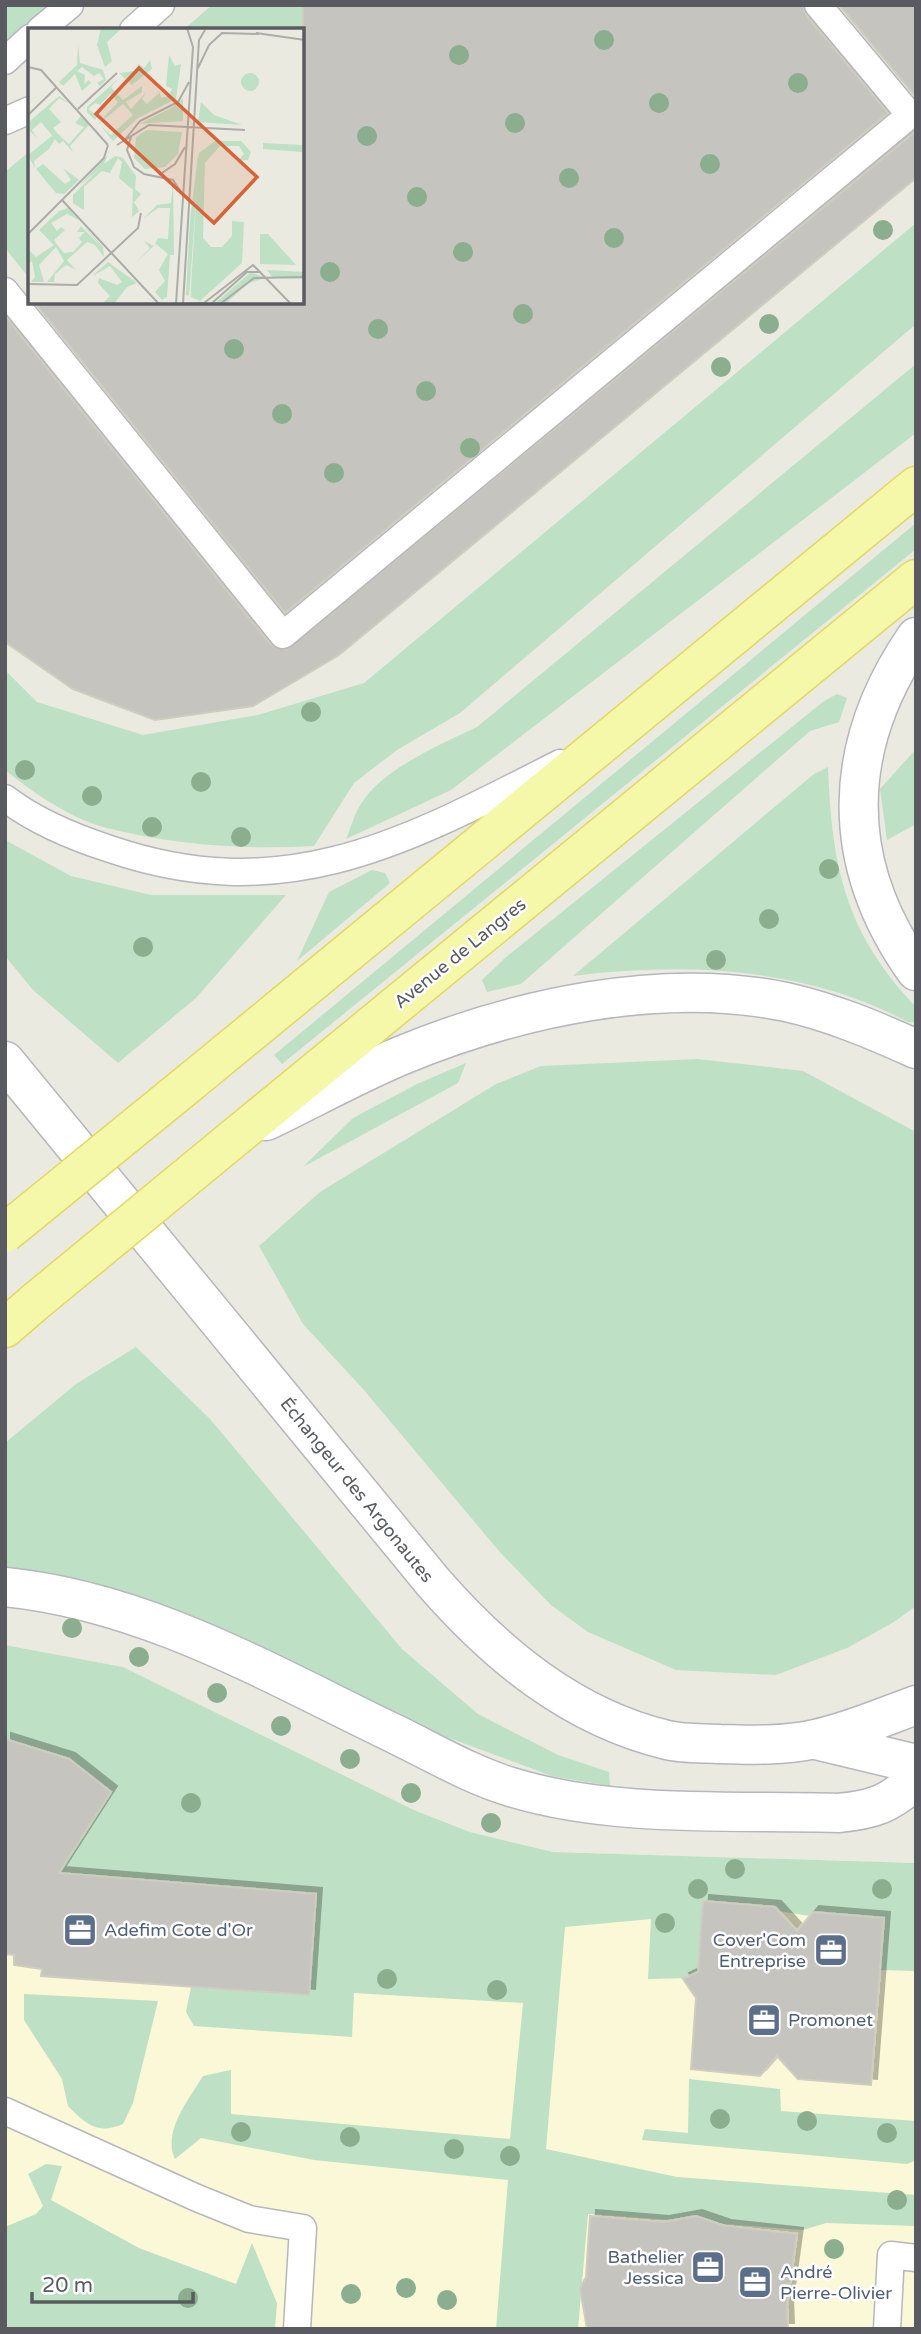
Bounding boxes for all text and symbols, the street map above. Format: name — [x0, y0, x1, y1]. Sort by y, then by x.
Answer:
inset map — [28, 28, 304, 304]
street label: Avenue de Langres — [390, 893, 530, 1013]
street label: Échangeur des Argonautes — [276, 1393, 438, 1587]
office icon: Adefim Cote d'Or — [61, 1911, 99, 1949]
place label: Adefim Cote d'Or — [104, 1919, 253, 1941]
place label: Cover'Com Entreprise — [713, 1929, 806, 1972]
office icon: Cover'Com Entreprise — [812, 1931, 850, 1969]
office icon: Promonet — [745, 2001, 783, 2039]
place label: Promonet — [788, 2009, 873, 2031]
place label: Bathelier Jessica — [608, 2246, 684, 2289]
office icon: Bathelier Jessica — [689, 2248, 727, 2286]
scale bar — [32, 2260, 192, 2304]
place label: André Pierre-Olivier — [780, 2261, 892, 2304]
office icon: André Pierre-Olivier — [736, 2263, 774, 2301]
text: 20 m — [42, 2273, 93, 2298]

